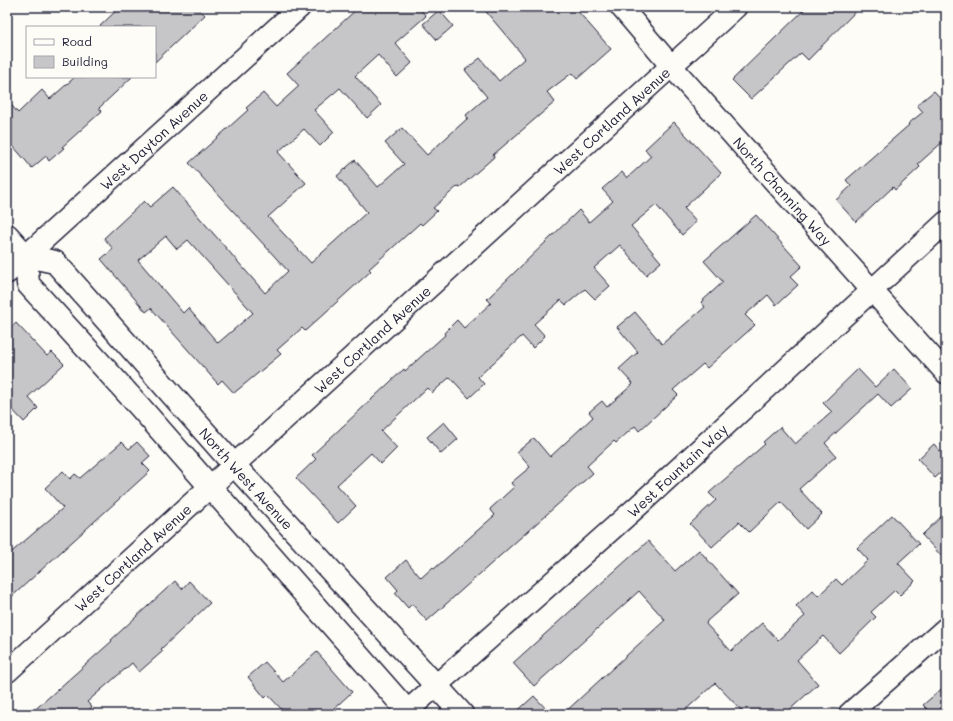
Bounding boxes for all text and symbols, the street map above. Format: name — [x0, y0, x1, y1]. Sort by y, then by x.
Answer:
legend — [26, 26, 156, 78]
text: Road — [62, 33, 92, 49]
text: Building — [62, 53, 108, 69]
street label: West Cortland Avenue — [549, 63, 674, 179]
street label: West Dayton Avenue — [96, 86, 212, 194]
street label: North Channing Way — [729, 133, 836, 249]
street label: West Cortland Avenue — [309, 281, 434, 397]
street label: West Fountain Way — [623, 419, 731, 521]
street label: North West Avenue — [196, 423, 298, 533]
street label: West Cortland Avenue — [70, 499, 195, 616]

